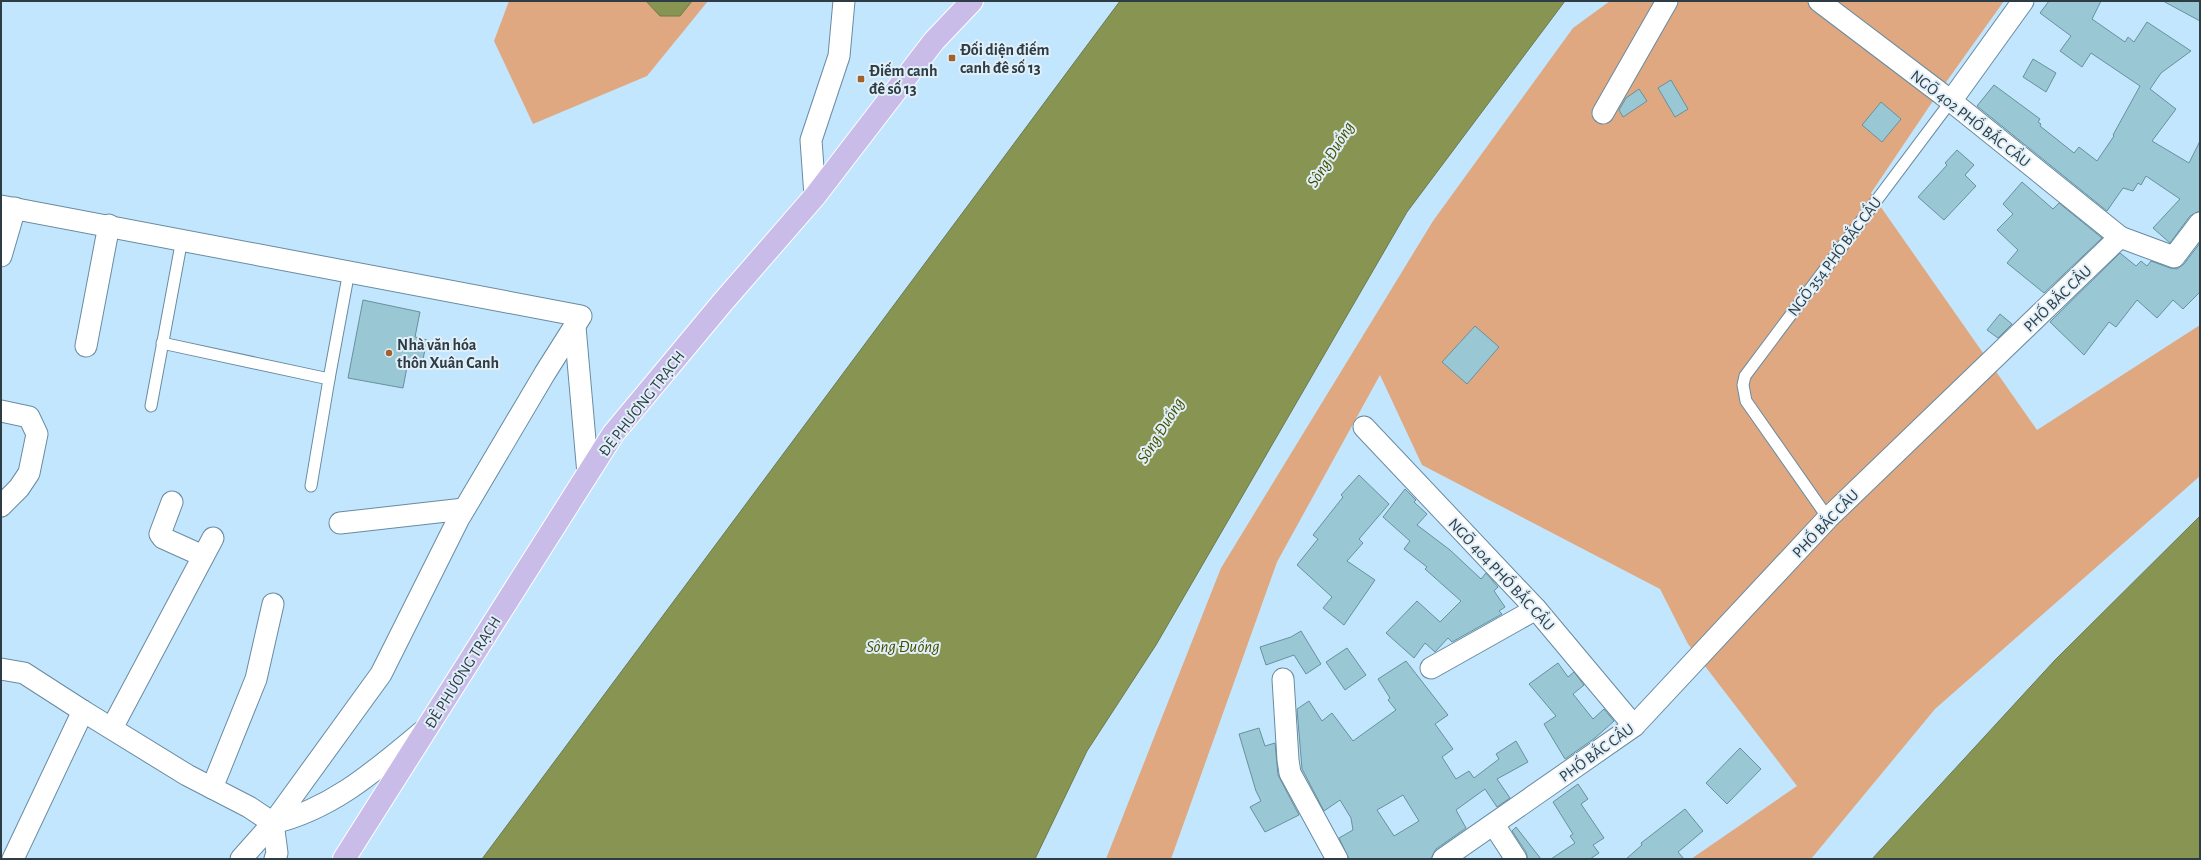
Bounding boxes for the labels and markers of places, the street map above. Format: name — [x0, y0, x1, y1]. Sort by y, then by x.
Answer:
place label: Đối diện điếm canh đê số 13 — [960, 41, 1050, 76]
marker: Đối diện điếm canh đê số 13 — [947, 53, 957, 63]
place label: Điếm canh đê số 13 — [869, 62, 938, 97]
marker: Điếm canh đê số 13 — [856, 74, 866, 84]
place label: Nhà văn hóa thôn Xuân Canh — [397, 337, 499, 371]
marker: Nhà văn hóa thôn Xuân Canh — [384, 348, 394, 358]

